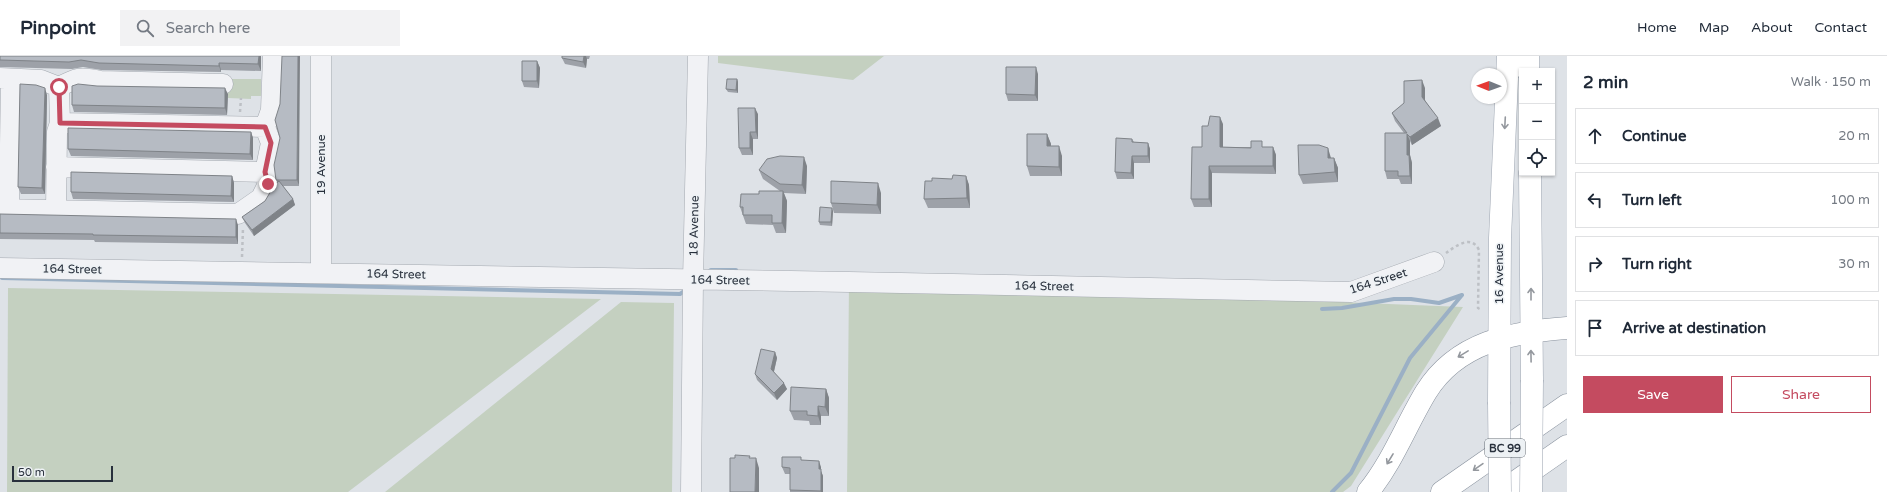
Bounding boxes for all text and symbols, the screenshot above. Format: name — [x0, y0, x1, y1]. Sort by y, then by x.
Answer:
search box — [120, 10, 400, 46]
text: Pinpoint — [20, 17, 96, 39]
icon: search — [134, 17, 156, 39]
text: Search here — [166, 19, 250, 37]
text: Home — [1637, 19, 1677, 36]
text: Map — [1699, 19, 1729, 36]
text: About — [1751, 19, 1793, 36]
text: Contact — [1815, 19, 1867, 36]
north arrow — [1471, 68, 1507, 104]
map controls — [1519, 68, 1555, 176]
button: + — [1519, 68, 1555, 104]
text: 2 min — [1583, 72, 1628, 93]
text: Walk · 150 m — [1791, 74, 1871, 90]
route start — [50, 78, 68, 96]
button: − — [1519, 104, 1555, 140]
one-way arrow — [1501, 116, 1508, 129]
icon: ahead — [1584, 125, 1606, 147]
text: Continue — [1622, 127, 1686, 145]
text: 20 m — [1838, 128, 1870, 144]
street label: 19 Avenue — [314, 134, 328, 196]
button: locate — [1519, 140, 1555, 176]
route end — [259, 175, 277, 193]
icon: left — [1584, 189, 1606, 211]
text: Turn left — [1622, 191, 1682, 209]
text: 100 m — [1830, 192, 1870, 208]
street label: 18 Avenue — [686, 195, 702, 257]
street label: 16 Avenue — [1492, 243, 1506, 305]
icon: right — [1584, 253, 1606, 275]
text: Turn right — [1622, 255, 1692, 273]
text: 30 m — [1838, 256, 1870, 272]
street label: 164 Street — [42, 261, 103, 277]
street label: 164 Street — [1347, 265, 1409, 297]
street label: 164 Street — [366, 266, 427, 282]
street label: 164 Street — [690, 272, 751, 288]
street label: 164 Street — [1014, 278, 1075, 294]
one-way arrow — [1527, 288, 1535, 301]
icon: arrive — [1584, 317, 1606, 339]
text: Arrive at destination — [1622, 319, 1766, 337]
one-way arrow — [1527, 350, 1535, 363]
one-way arrow — [1457, 351, 1469, 359]
button: Save — [1583, 376, 1723, 413]
button: Share — [1731, 376, 1871, 413]
road number: BC 99 — [1485, 439, 1525, 457]
one-way arrow — [1386, 453, 1394, 465]
one-way arrow — [1472, 463, 1483, 471]
scale bar — [12, 464, 113, 483]
text: 50 m — [18, 466, 45, 479]

